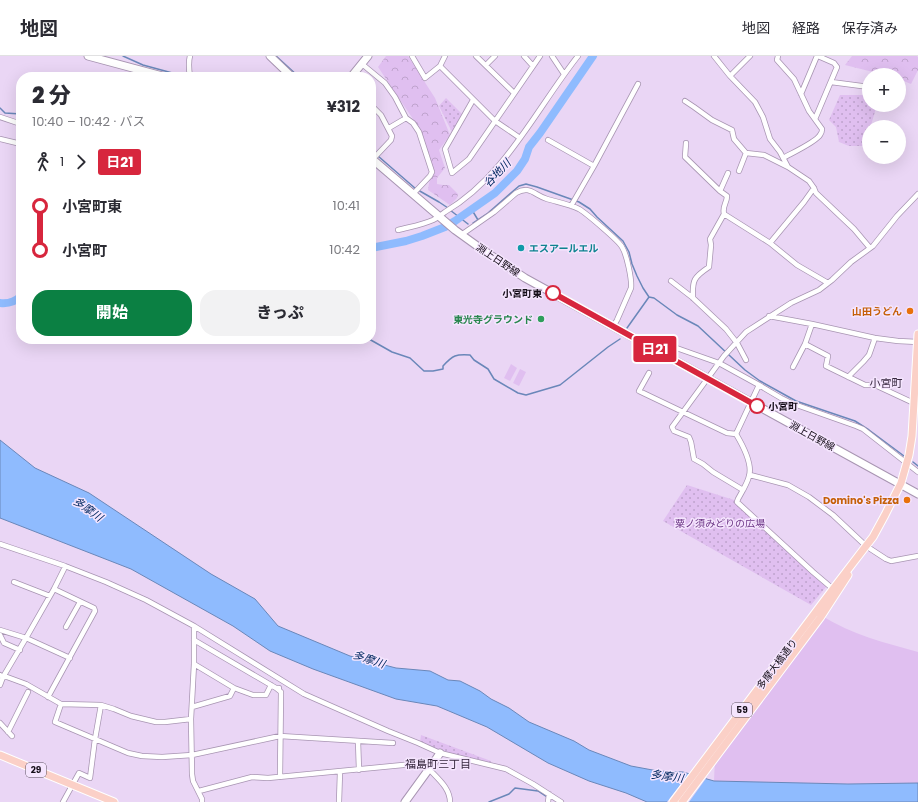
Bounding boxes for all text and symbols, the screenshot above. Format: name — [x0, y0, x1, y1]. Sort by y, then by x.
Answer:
text: 地図 — [20, 15, 58, 42]
text: 地図 — [742, 18, 770, 38]
text: 経路 — [792, 18, 820, 38]
text: 保存済み — [842, 18, 898, 38]
map controls — [862, 68, 906, 164]
button: + — [862, 68, 906, 112]
text: 2 分 — [32, 80, 71, 111]
text: ¥312 — [327, 96, 360, 117]
text: 10:40 – 10:42 · バス — [32, 112, 146, 131]
button: − — [862, 120, 906, 164]
icon: walk — [32, 151, 54, 173]
icon: forward — [70, 151, 92, 173]
text: 1 — [60, 152, 64, 171]
text: 日21 — [106, 152, 133, 172]
water label: 谷地川 — [480, 155, 515, 190]
text: 小宮町東 — [62, 196, 122, 217]
text: 10:41 — [333, 196, 360, 215]
text: 小宮町 — [62, 240, 107, 261]
text: 10:42 — [329, 240, 360, 259]
street label: 淵上日野線 — [473, 240, 523, 280]
place label: エスアールエル — [529, 241, 598, 256]
marker: エスアールエル — [516, 243, 526, 253]
marker: 小宮町東 — [545, 285, 561, 301]
place label: 小宮町東 — [502, 286, 543, 301]
button: 開始 — [32, 290, 192, 336]
button: きっぷ — [200, 290, 360, 336]
place label: 山田うどん — [852, 304, 902, 319]
marker: 山田うどん — [905, 306, 915, 316]
place label: 東光寺グラウンド — [453, 312, 533, 327]
marker: 東光寺グラウンド — [536, 314, 546, 324]
line badge: 日21 — [632, 336, 678, 362]
text: 日21 — [641, 339, 669, 359]
district label: 小宮町 — [870, 375, 903, 391]
marker: 小宮町 — [749, 398, 765, 414]
place label: 小宮町 — [768, 399, 798, 414]
street label: 淵上日野線 — [786, 417, 838, 455]
water label: 多摩川 — [70, 493, 107, 526]
place label: Domino's Pizza — [823, 493, 899, 508]
marker: Domino's Pizza — [902, 495, 912, 505]
park label: 粟ノ須みどりの広場 — [675, 516, 765, 531]
street label: 多摩大橋通り — [753, 636, 801, 692]
water label: 多摩川 — [351, 646, 388, 672]
road number: 59 — [732, 703, 752, 717]
district label: 福島町三丁目 — [405, 756, 471, 772]
road number: 29 — [26, 763, 46, 777]
water label: 多摩川 — [650, 766, 685, 786]

